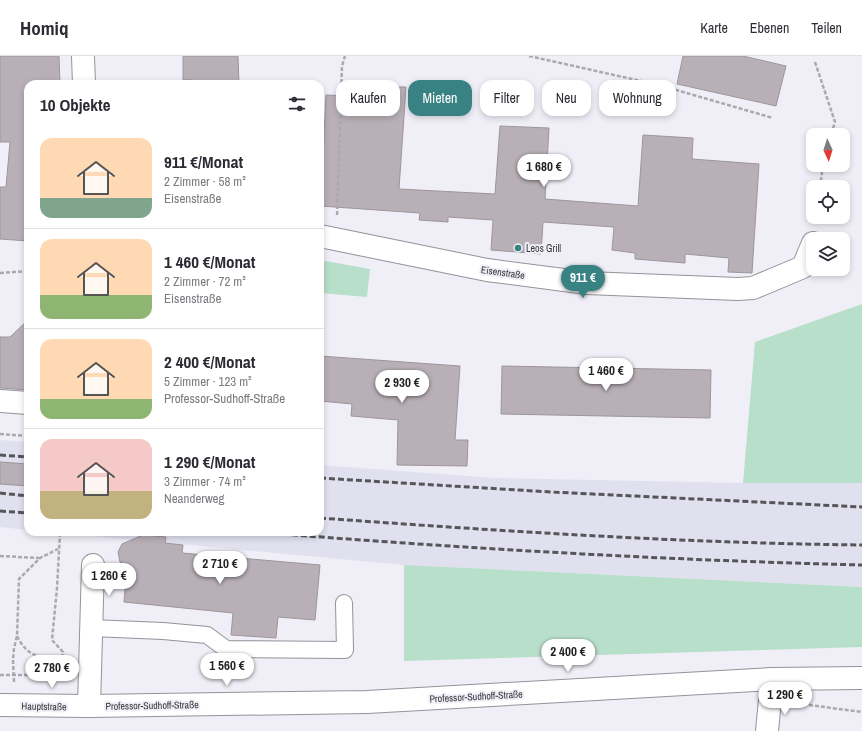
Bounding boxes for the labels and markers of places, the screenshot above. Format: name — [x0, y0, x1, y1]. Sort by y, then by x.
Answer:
pin: 1 680 € — [507, 154, 581, 188]
place label: Leos Grill — [526, 242, 561, 255]
marker: Leos Grill — [513, 243, 523, 253]
pin: 911 € — [555, 265, 611, 299]
pin: 1 460 € — [569, 358, 643, 392]
pin: 2 930 € — [365, 370, 439, 404]
pin: 2 710 € — [183, 551, 257, 585]
pin: 1 260 € — [72, 563, 146, 597]
pin: 2 400 € — [531, 639, 605, 673]
pin: 1 560 € — [190, 653, 264, 687]
pin: 2 780 € — [15, 655, 89, 689]
pin: 1 290 € — [748, 682, 822, 716]

